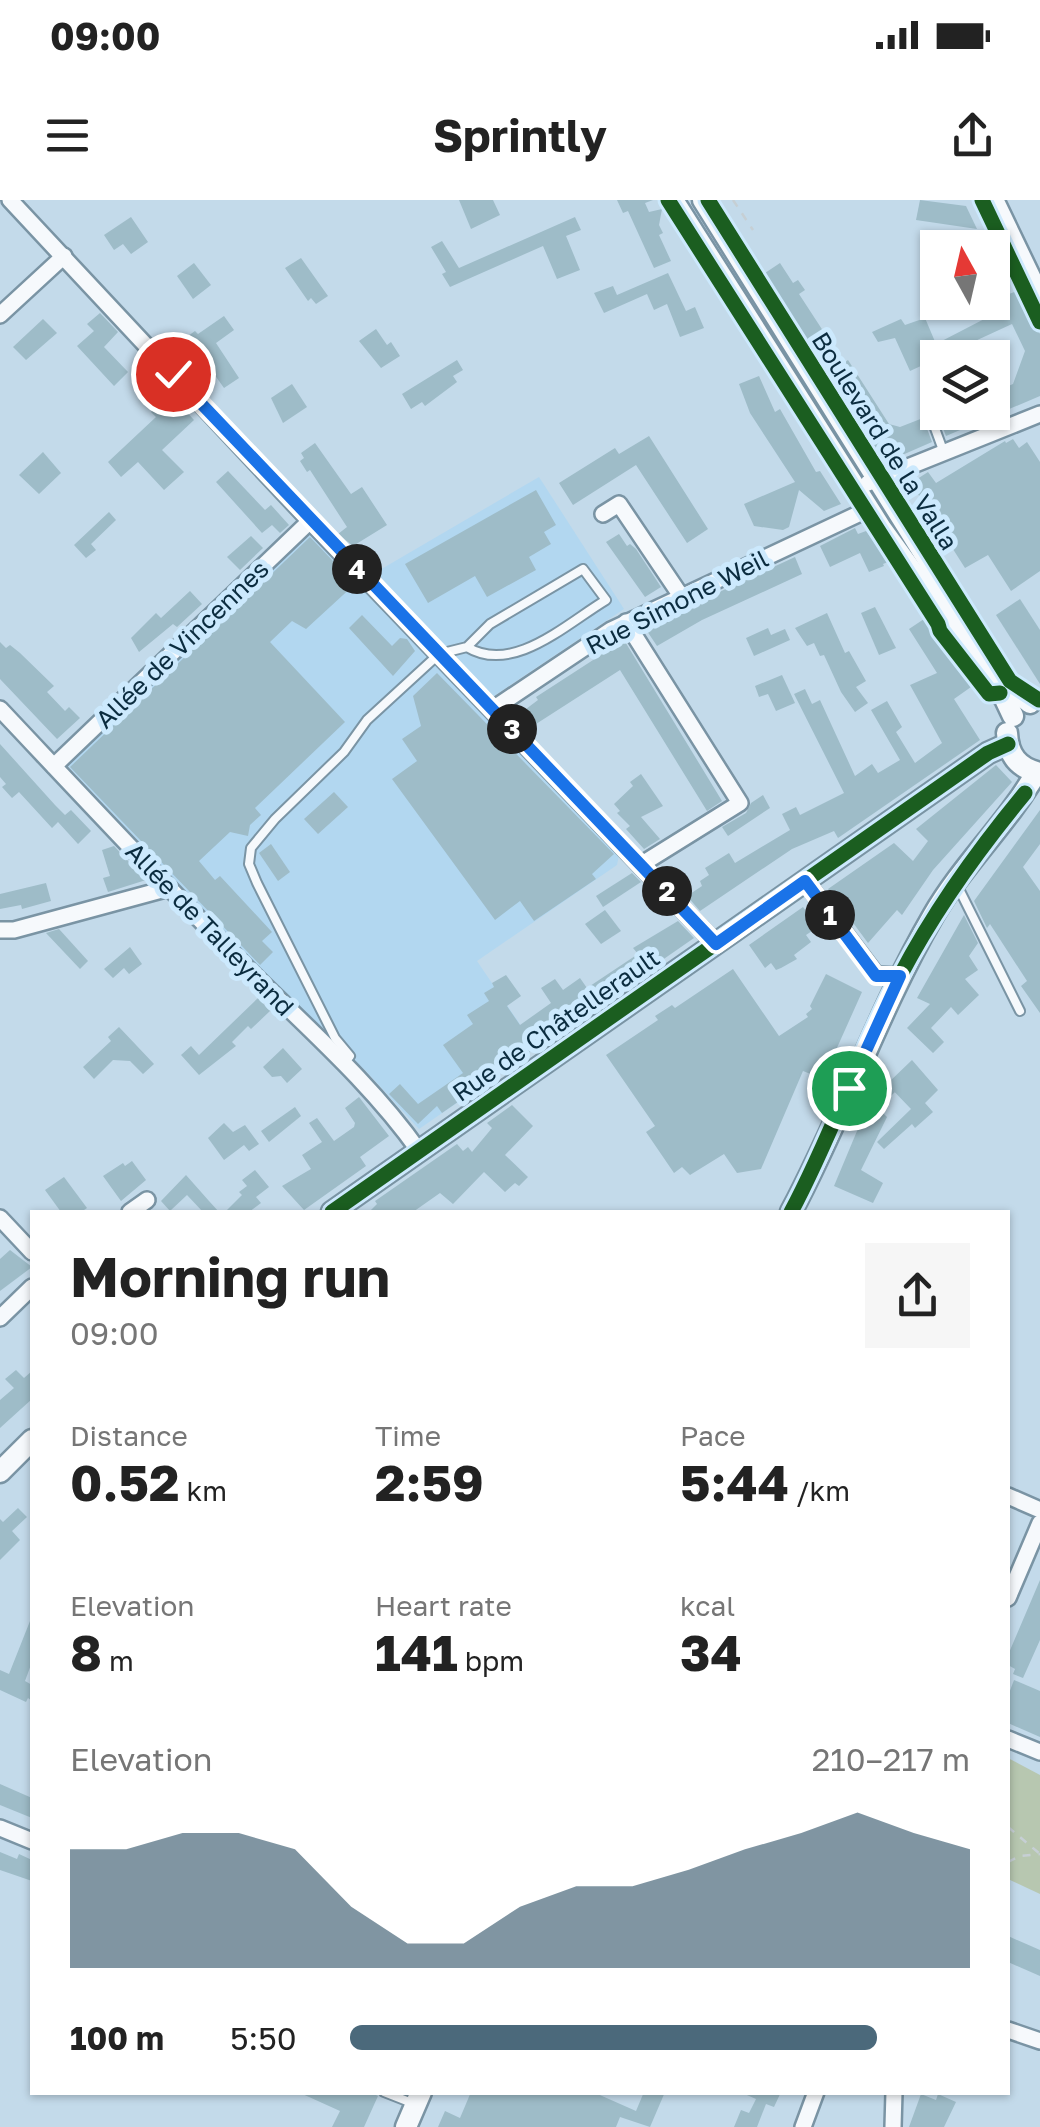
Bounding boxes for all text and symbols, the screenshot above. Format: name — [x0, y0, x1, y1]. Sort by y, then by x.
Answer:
text: 09:00 — [50, 13, 160, 58]
icon: menu — [40, 108, 95, 163]
text: Sprintly — [433, 108, 607, 162]
icon: share — [945, 108, 1000, 163]
north arrow — [920, 230, 1010, 320]
map controls — [920, 230, 1010, 430]
street label: Boulevard de la Valla — [806, 326, 965, 555]
pin — [131, 332, 216, 417]
button: layers — [920, 340, 1010, 430]
icon: check — [146, 347, 201, 402]
street label: Rue Simone Weil — [580, 542, 773, 661]
pin: 4 — [332, 544, 382, 594]
text: 4 — [348, 552, 366, 585]
street label: Allée de Vincennes — [89, 553, 275, 734]
pin: 3 — [487, 704, 537, 754]
text: 3 — [503, 712, 521, 745]
street label: Allée de Talleyrand — [120, 836, 301, 1022]
pin: 2 — [642, 866, 692, 916]
text: 2 — [658, 874, 676, 907]
pin: 1 — [805, 890, 855, 940]
text: 1 — [823, 898, 837, 931]
street label: Rue de Châtellerault — [446, 941, 665, 1108]
pin — [807, 1046, 892, 1131]
icon: arrive — [822, 1061, 877, 1116]
text: Morning run — [70, 1243, 390, 1309]
button: share — [865, 1243, 970, 1348]
text: 09:00 — [70, 1314, 158, 1352]
text: Distance — [70, 1419, 188, 1452]
text: Time — [375, 1419, 441, 1452]
text: Pace — [680, 1419, 745, 1452]
text: 0.52 — [70, 1452, 180, 1512]
text: 2:59 — [375, 1452, 484, 1512]
text: 5:44 — [680, 1452, 789, 1512]
text: km — [180, 1474, 227, 1507]
text: /km — [789, 1474, 850, 1507]
text: Elevation — [70, 1589, 195, 1622]
text: Heart rate — [375, 1589, 512, 1622]
text: kcal — [680, 1589, 735, 1622]
text: 8 — [70, 1622, 102, 1682]
text: 141 — [375, 1622, 458, 1682]
text: 34 — [680, 1622, 742, 1682]
text: m — [102, 1644, 134, 1677]
text: bpm — [458, 1644, 524, 1677]
text: Elevation — [70, 1740, 212, 1778]
text: 210–217 m — [812, 1740, 970, 1778]
text: 100 m — [70, 2019, 164, 2057]
text: 5:50 — [230, 2019, 297, 2057]

